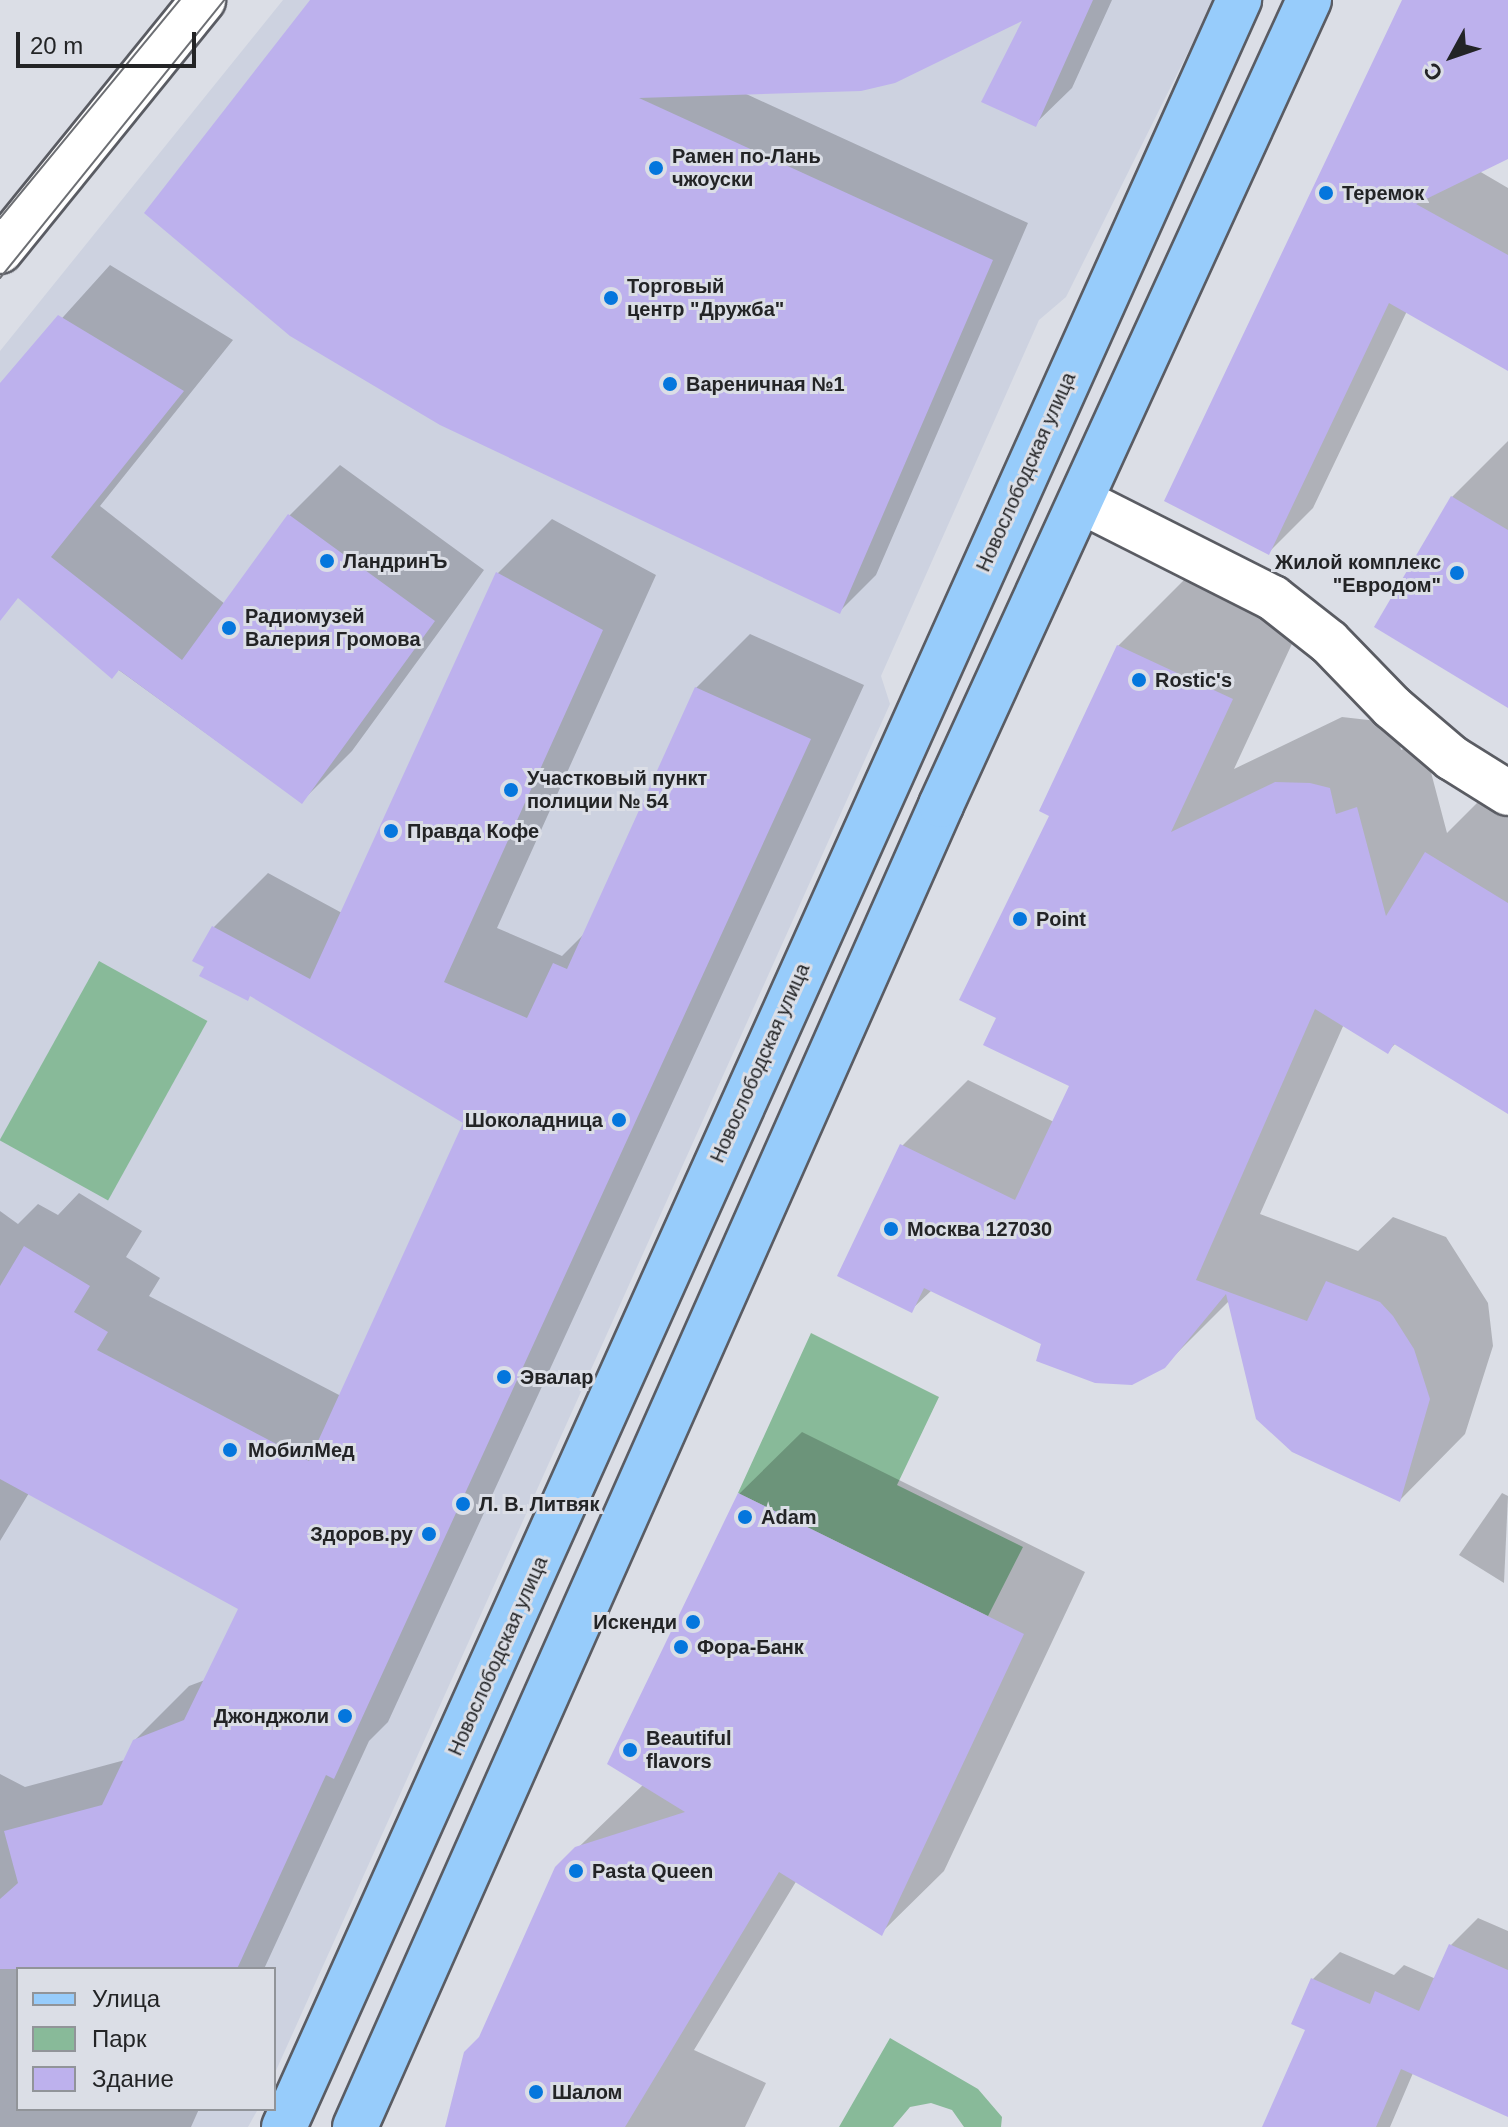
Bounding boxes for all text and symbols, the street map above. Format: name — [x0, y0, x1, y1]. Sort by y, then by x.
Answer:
scale bar — [20, 16, 200, 66]
north arrow — [1412, 16, 1492, 96]
text: 20 m — [30, 32, 83, 59]
text: С — [1419, 58, 1448, 86]
place label: Рамен по-Лань чжоуски — [672, 144, 821, 191]
marker: Рамен по-Лань чжоуски — [647, 159, 665, 177]
place label: Теремок — [1342, 181, 1424, 205]
marker: Теремок — [1317, 184, 1335, 202]
place label: Торговый центр "Дружба" — [627, 274, 784, 321]
marker: Торговый центр "Дружба" — [602, 289, 620, 307]
street label: Новослободская улица — [971, 369, 1081, 575]
place label: Вареничная №1 — [686, 372, 845, 396]
marker: Вареничная №1 — [661, 375, 679, 393]
place label: ЛандринЪ — [343, 549, 447, 573]
place label: Жилой комплекс "Евродом" — [1275, 550, 1441, 597]
marker: ЛандринЪ — [318, 552, 336, 570]
marker: Жилой комплекс "Евродом" — [1448, 564, 1466, 582]
place label: Радиомузей Валерия Громова — [245, 604, 421, 651]
marker: Радиомузей Валерия Громова — [220, 619, 238, 637]
place label: Rostic's — [1155, 668, 1232, 692]
marker: Rostic's — [1130, 671, 1148, 689]
place label: Участковый пункт полиции № 54 — [527, 766, 707, 813]
marker: Участковый пункт полиции № 54 — [502, 781, 520, 799]
place label: Правда Кофе — [407, 819, 539, 843]
marker: Правда Кофе — [382, 822, 400, 840]
place label: Point — [1036, 907, 1086, 931]
marker: Point — [1011, 910, 1029, 928]
street label: Новослободская улица — [705, 960, 815, 1166]
place label: Шоколадница — [465, 1108, 603, 1132]
marker: Шоколадница — [610, 1111, 628, 1129]
place label: Москва 127030 — [907, 1217, 1052, 1241]
marker: Москва 127030 — [882, 1220, 900, 1238]
place label: Эвалар — [520, 1365, 593, 1389]
marker: Эвалар — [495, 1368, 513, 1386]
place label: МобилМед — [248, 1438, 355, 1462]
marker: МобилМед — [219, 1439, 241, 1461]
place label: Л. В. Литвяк — [479, 1492, 600, 1516]
marker: Л. В. Литвяк — [454, 1495, 472, 1513]
place label: Adam — [761, 1505, 817, 1529]
marker: Adam — [736, 1508, 754, 1526]
place label: Здоров.ру — [310, 1522, 413, 1546]
marker: Здоров.ру — [420, 1525, 438, 1543]
street label: Новослободская улица — [443, 1553, 553, 1759]
place label: Искенди — [593, 1610, 677, 1634]
marker: Искенди — [684, 1613, 702, 1631]
place label: Фора-Банк — [697, 1635, 804, 1659]
marker: Фора-Банк — [672, 1638, 690, 1656]
place label: Джонджоли — [214, 1704, 329, 1728]
marker: Джонджоли — [336, 1707, 354, 1725]
place label: Beautiful flavors — [646, 1726, 732, 1773]
marker: Beautiful flavors — [621, 1741, 639, 1759]
place label: Pasta Queen — [592, 1859, 713, 1883]
marker: Pasta Queen — [567, 1862, 585, 1880]
legend — [16, 1967, 276, 2111]
text: Улица — [92, 1985, 160, 2012]
text: Парк — [92, 2025, 146, 2052]
text: Здание — [92, 2065, 174, 2092]
place label: Шалом — [552, 2080, 622, 2104]
marker: Шалом — [527, 2083, 545, 2101]

